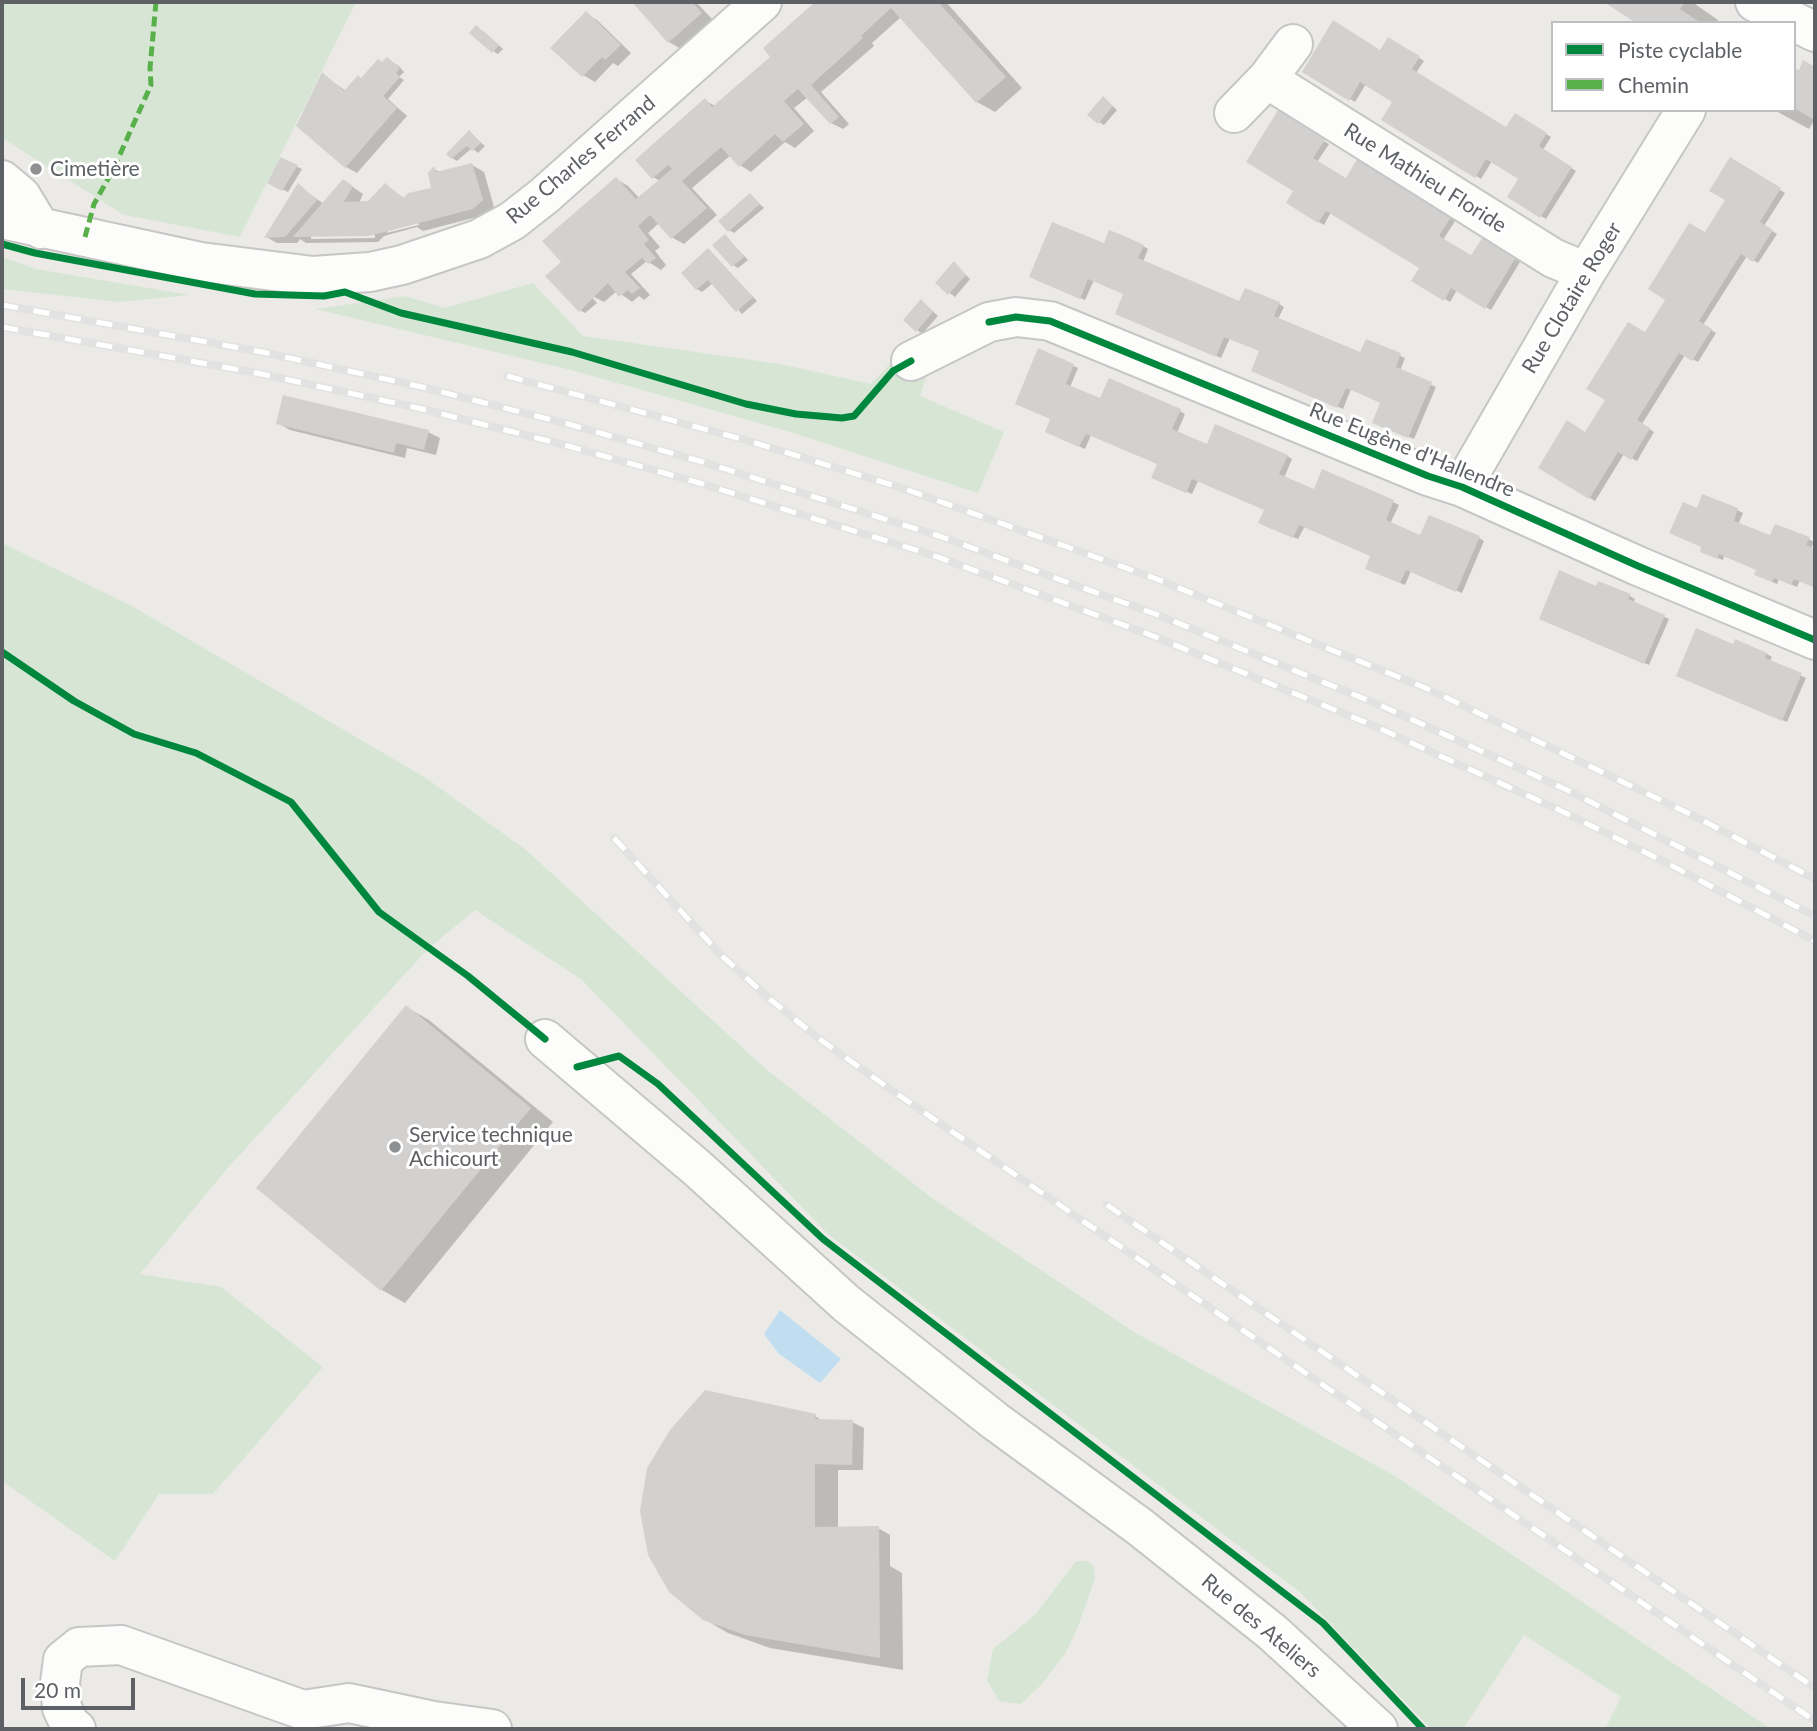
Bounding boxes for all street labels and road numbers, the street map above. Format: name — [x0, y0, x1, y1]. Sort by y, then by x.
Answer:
street label: Rue Charles Ferrand — [502, 90, 660, 230]
street label: Rue Mathieu Floride — [1339, 118, 1511, 238]
street label: Rue Clotaire Roger — [1517, 218, 1627, 378]
street label: Rue Eugène d'Hallendre — [1306, 397, 1518, 503]
street label: Rue des Ateliers — [1196, 1569, 1326, 1683]

